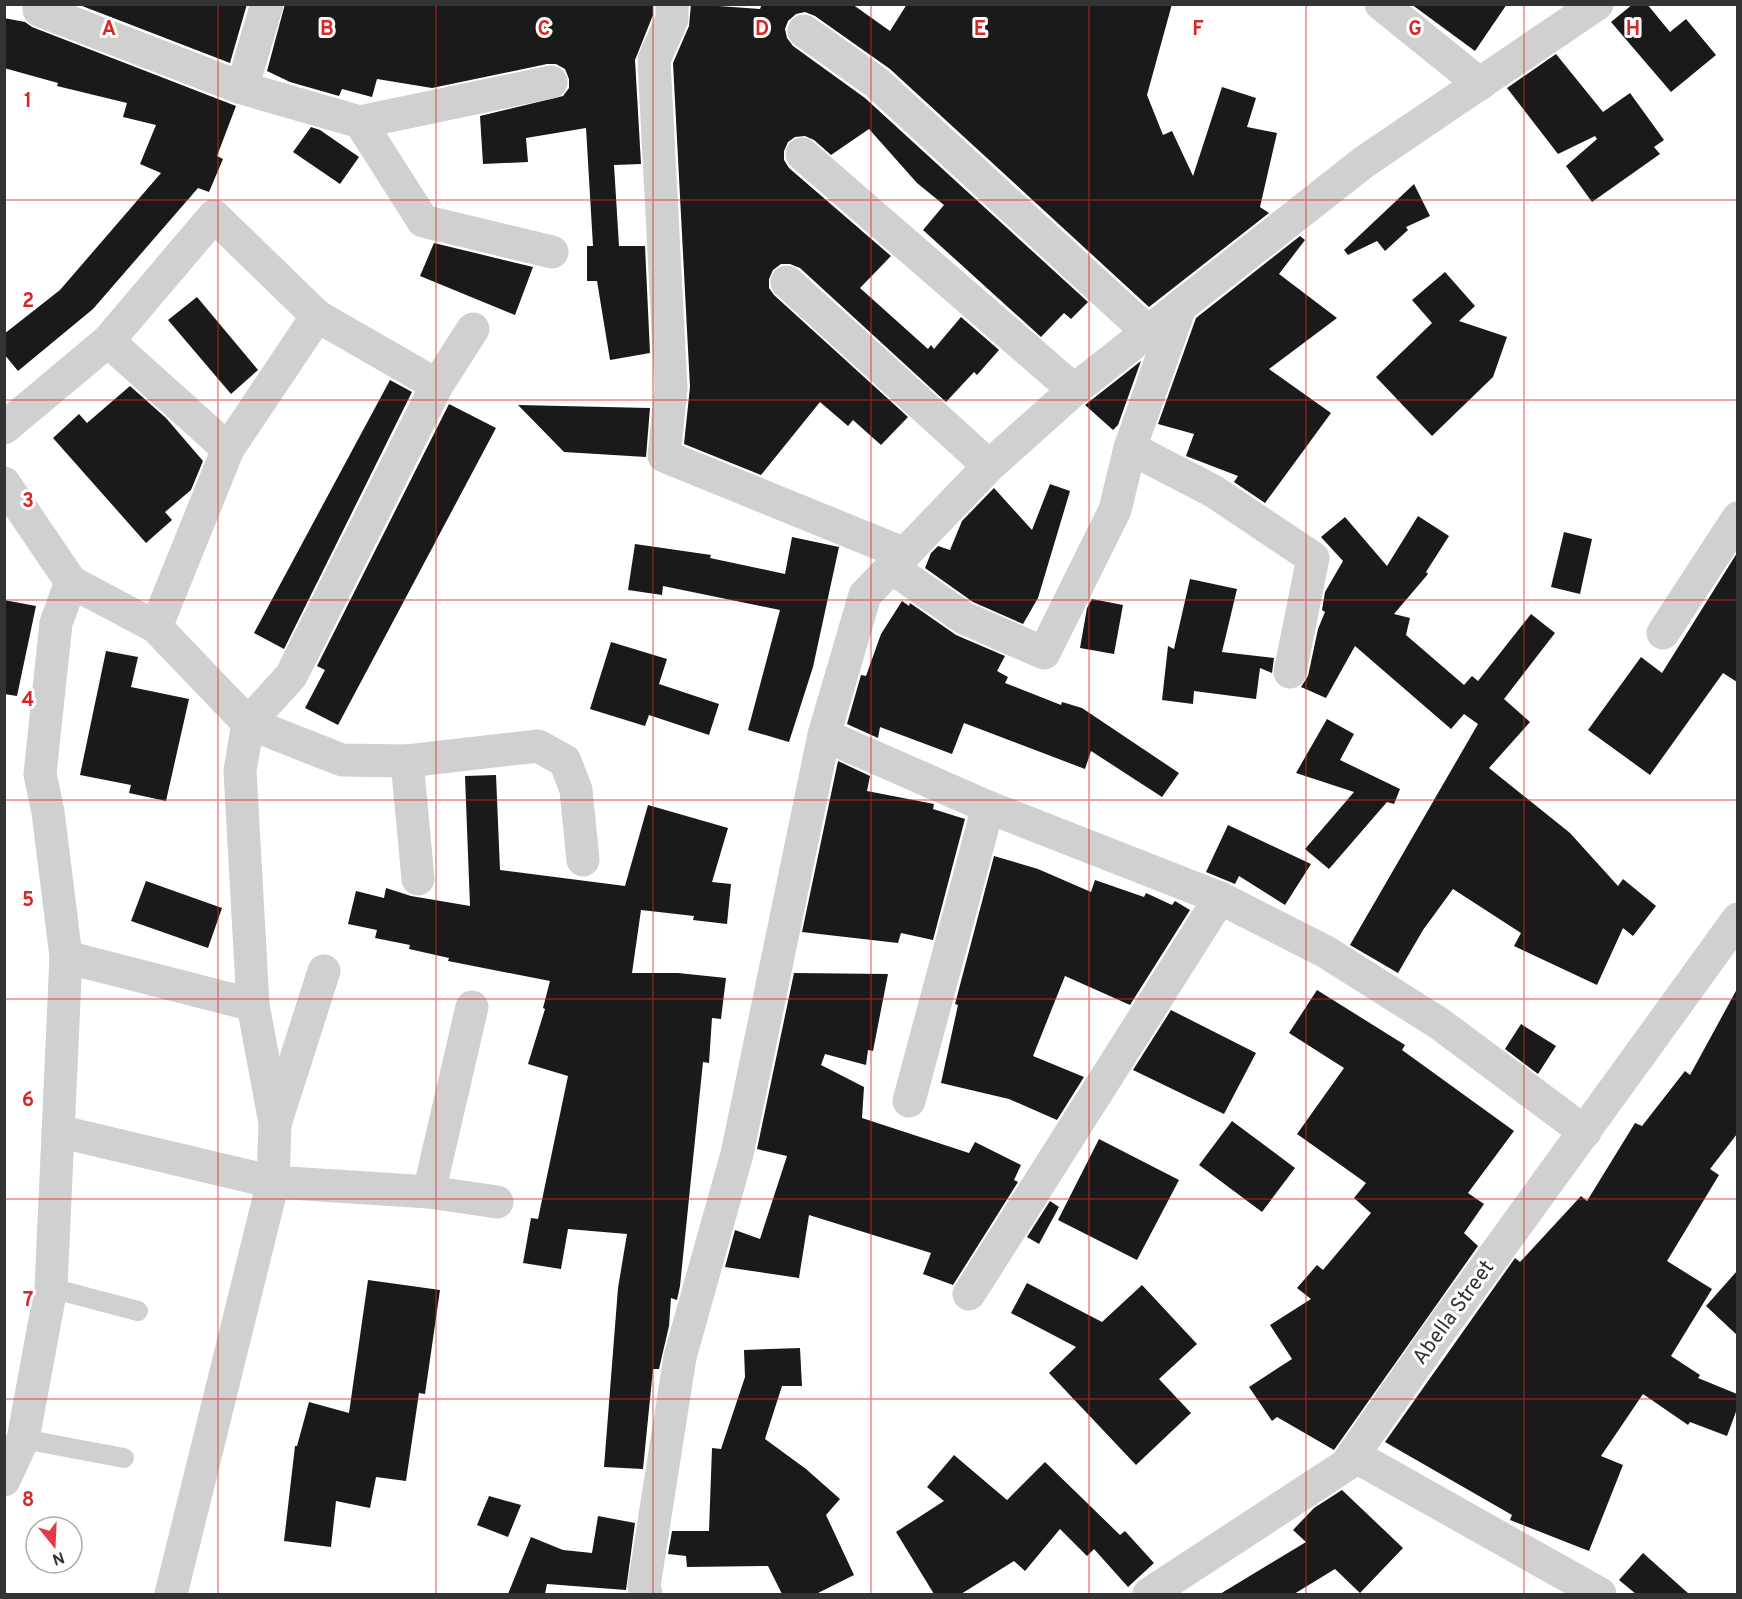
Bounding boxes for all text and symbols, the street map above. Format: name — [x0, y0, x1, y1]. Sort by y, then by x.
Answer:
text: A — [102, 17, 116, 43]
text: B — [320, 17, 334, 43]
text: C — [538, 17, 550, 43]
text: D — [755, 17, 769, 43]
text: E — [974, 17, 986, 43]
text: F — [1192, 17, 1204, 43]
text: G — [1408, 17, 1422, 43]
text: H — [1626, 17, 1640, 43]
text: 1 — [24, 89, 32, 115]
text: 2 — [22, 289, 34, 315]
text: 3 — [22, 489, 34, 515]
text: 4 — [22, 688, 34, 714]
text: 5 — [22, 888, 34, 914]
text: 6 — [22, 1088, 34, 1114]
street label: Abella Street — [1407, 1256, 1501, 1370]
text: 7 — [23, 1288, 33, 1314]
text: 8 — [22, 1488, 34, 1514]
north arrow — [24, 1515, 84, 1575]
text: N — [49, 1546, 67, 1569]

